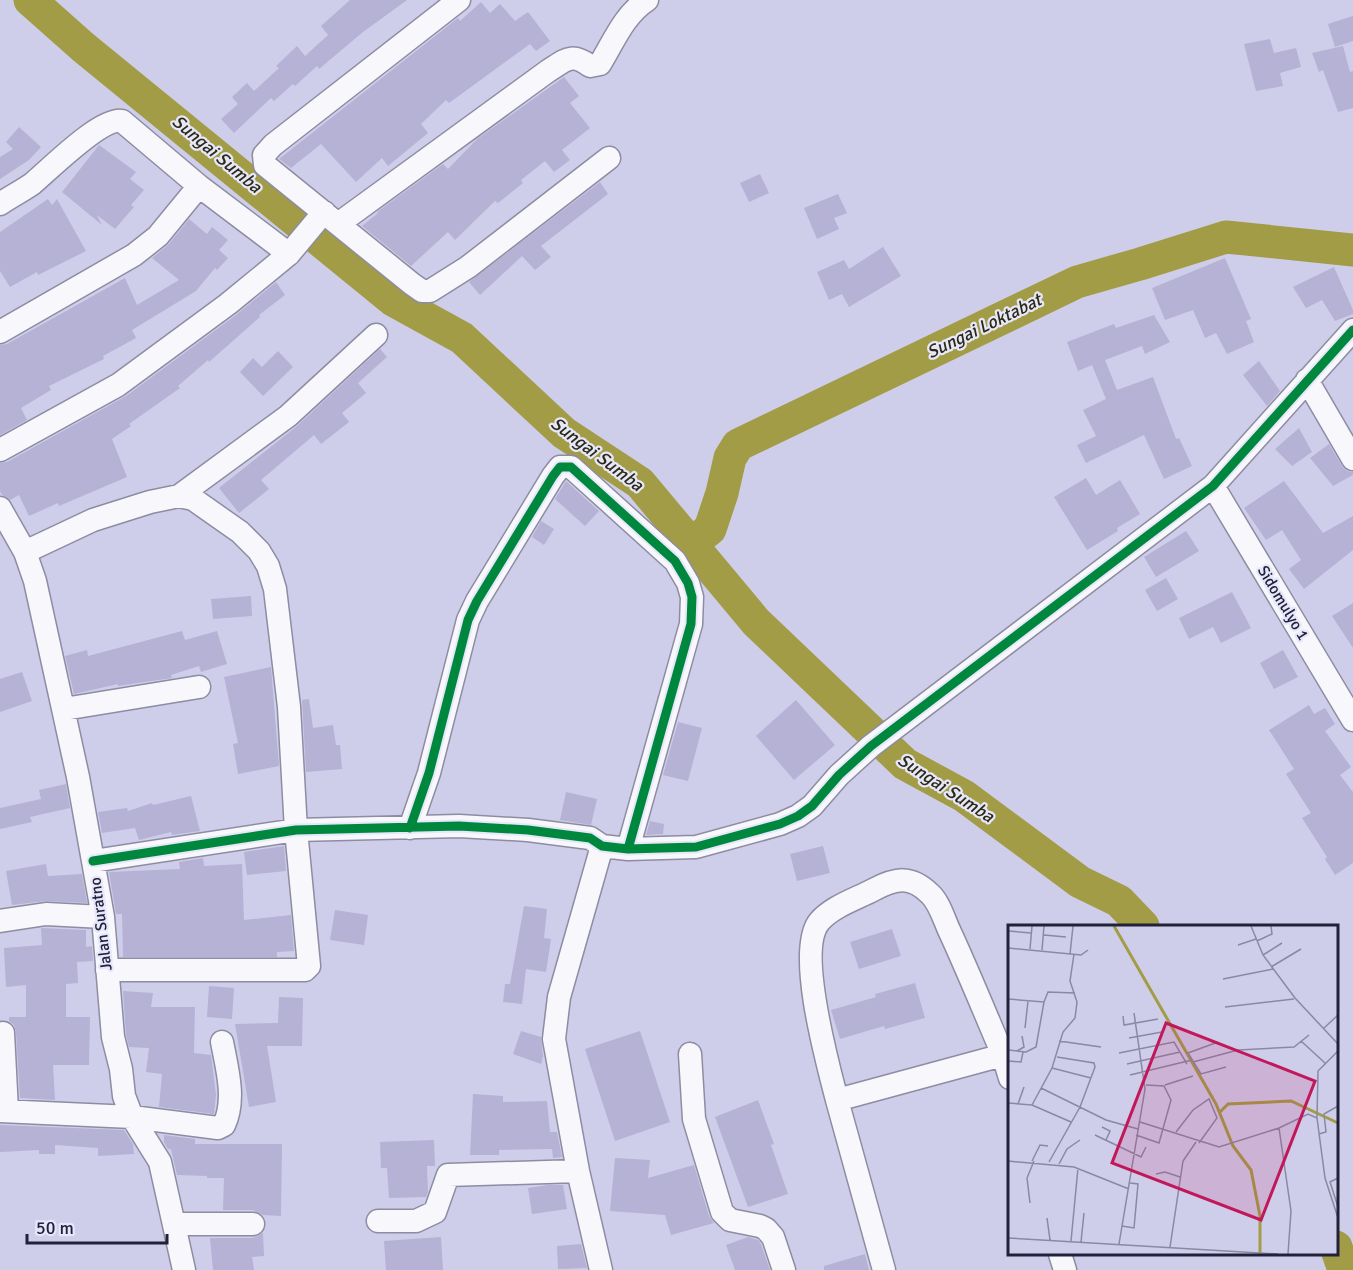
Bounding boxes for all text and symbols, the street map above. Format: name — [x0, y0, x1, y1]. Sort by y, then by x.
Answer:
water label: Sungai Sumba — [168, 110, 267, 198]
water label: Sungai Loktabat — [923, 288, 1047, 363]
water label: Sungai Sumba — [546, 412, 648, 496]
street label: Sidomulyo 1 — [1253, 562, 1313, 644]
water label: Sungai Sumba — [894, 749, 999, 828]
street label: Jalan Suratno — [85, 876, 117, 972]
inset map — [1008, 925, 1338, 1255]
scale bar — [27, 1207, 166, 1245]
text: 50 m — [36, 1217, 74, 1239]

